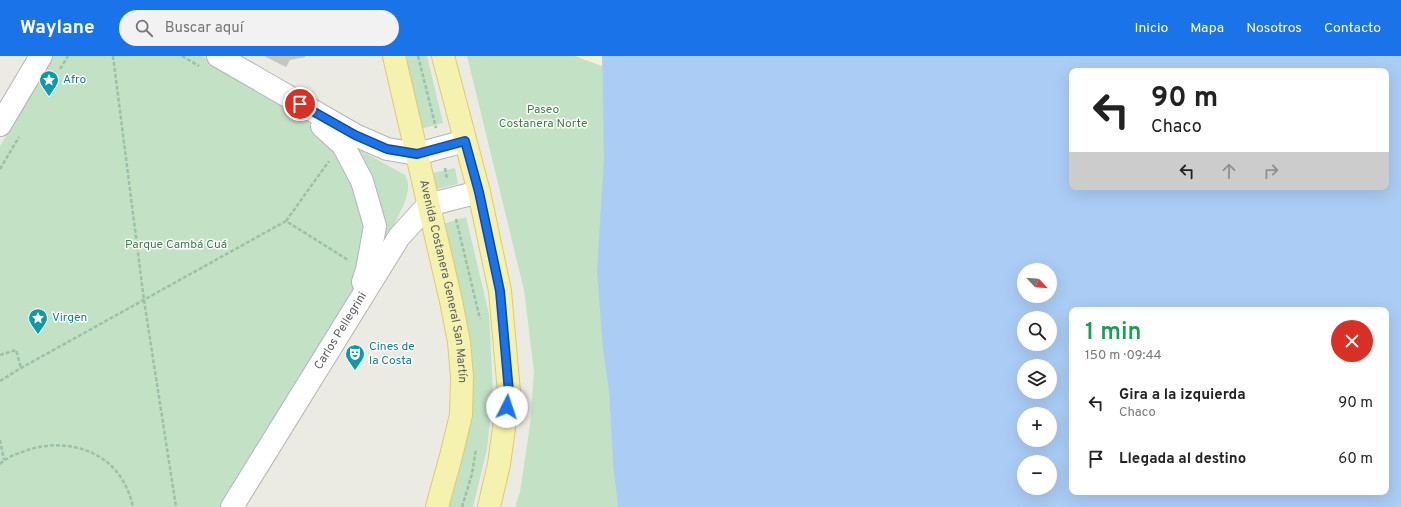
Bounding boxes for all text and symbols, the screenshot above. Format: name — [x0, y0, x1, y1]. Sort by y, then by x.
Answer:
search box — [119, 10, 399, 46]
text: Waylane — [20, 16, 95, 40]
icon: search — [133, 17, 155, 39]
text: Buscar aquí — [165, 19, 243, 38]
text: Inicio — [1135, 20, 1168, 37]
text: Mapa — [1190, 20, 1224, 37]
text: Nosotros — [1246, 20, 1302, 37]
text: Contacto — [1324, 20, 1381, 37]
place icon: Afro — [38, 69, 60, 97]
place label: Afro — [63, 72, 86, 88]
text: 90 m — [1151, 81, 1218, 117]
icon: left — [1085, 84, 1137, 136]
pin — [283, 87, 317, 121]
icon: arrive — [289, 93, 311, 115]
park label: Paseo Costanera Norte — [499, 102, 587, 132]
text: Chaco — [1151, 116, 1202, 139]
icon: left — [1176, 160, 1198, 182]
icon: ahead — [1218, 160, 1240, 182]
icon: right — [1260, 160, 1282, 182]
street label: Avenida Costanera General San Martín — [415, 178, 470, 383]
park label: Parque Cambá Cuá — [125, 237, 227, 253]
north arrow — [1017, 263, 1057, 303]
map controls — [1017, 263, 1057, 495]
street label: Carlos Pellegrini — [311, 289, 371, 373]
place icon: Virgen — [27, 307, 49, 335]
place label: Virgen — [52, 310, 87, 326]
button: search — [1017, 311, 1057, 351]
text: 1 min — [1085, 318, 1142, 348]
button: close — [1331, 320, 1373, 362]
place label: Cines de la Costa — [369, 339, 415, 369]
theatre icon: Cines de la Costa — [344, 343, 366, 371]
text: 150 m · 09:44 — [1085, 348, 1162, 364]
button: layers — [1017, 359, 1057, 399]
position arrow — [486, 386, 528, 428]
text: Gira a la izquierda — [1119, 386, 1246, 405]
icon: left — [1085, 392, 1107, 414]
text: 90 m — [1338, 394, 1373, 413]
text: Chaco — [1119, 405, 1156, 421]
button: + — [1017, 407, 1057, 447]
icon: arrive — [1085, 448, 1107, 470]
text: Llegada al destino — [1119, 450, 1246, 469]
text: 60 m — [1338, 450, 1373, 469]
button: − — [1017, 455, 1057, 495]

